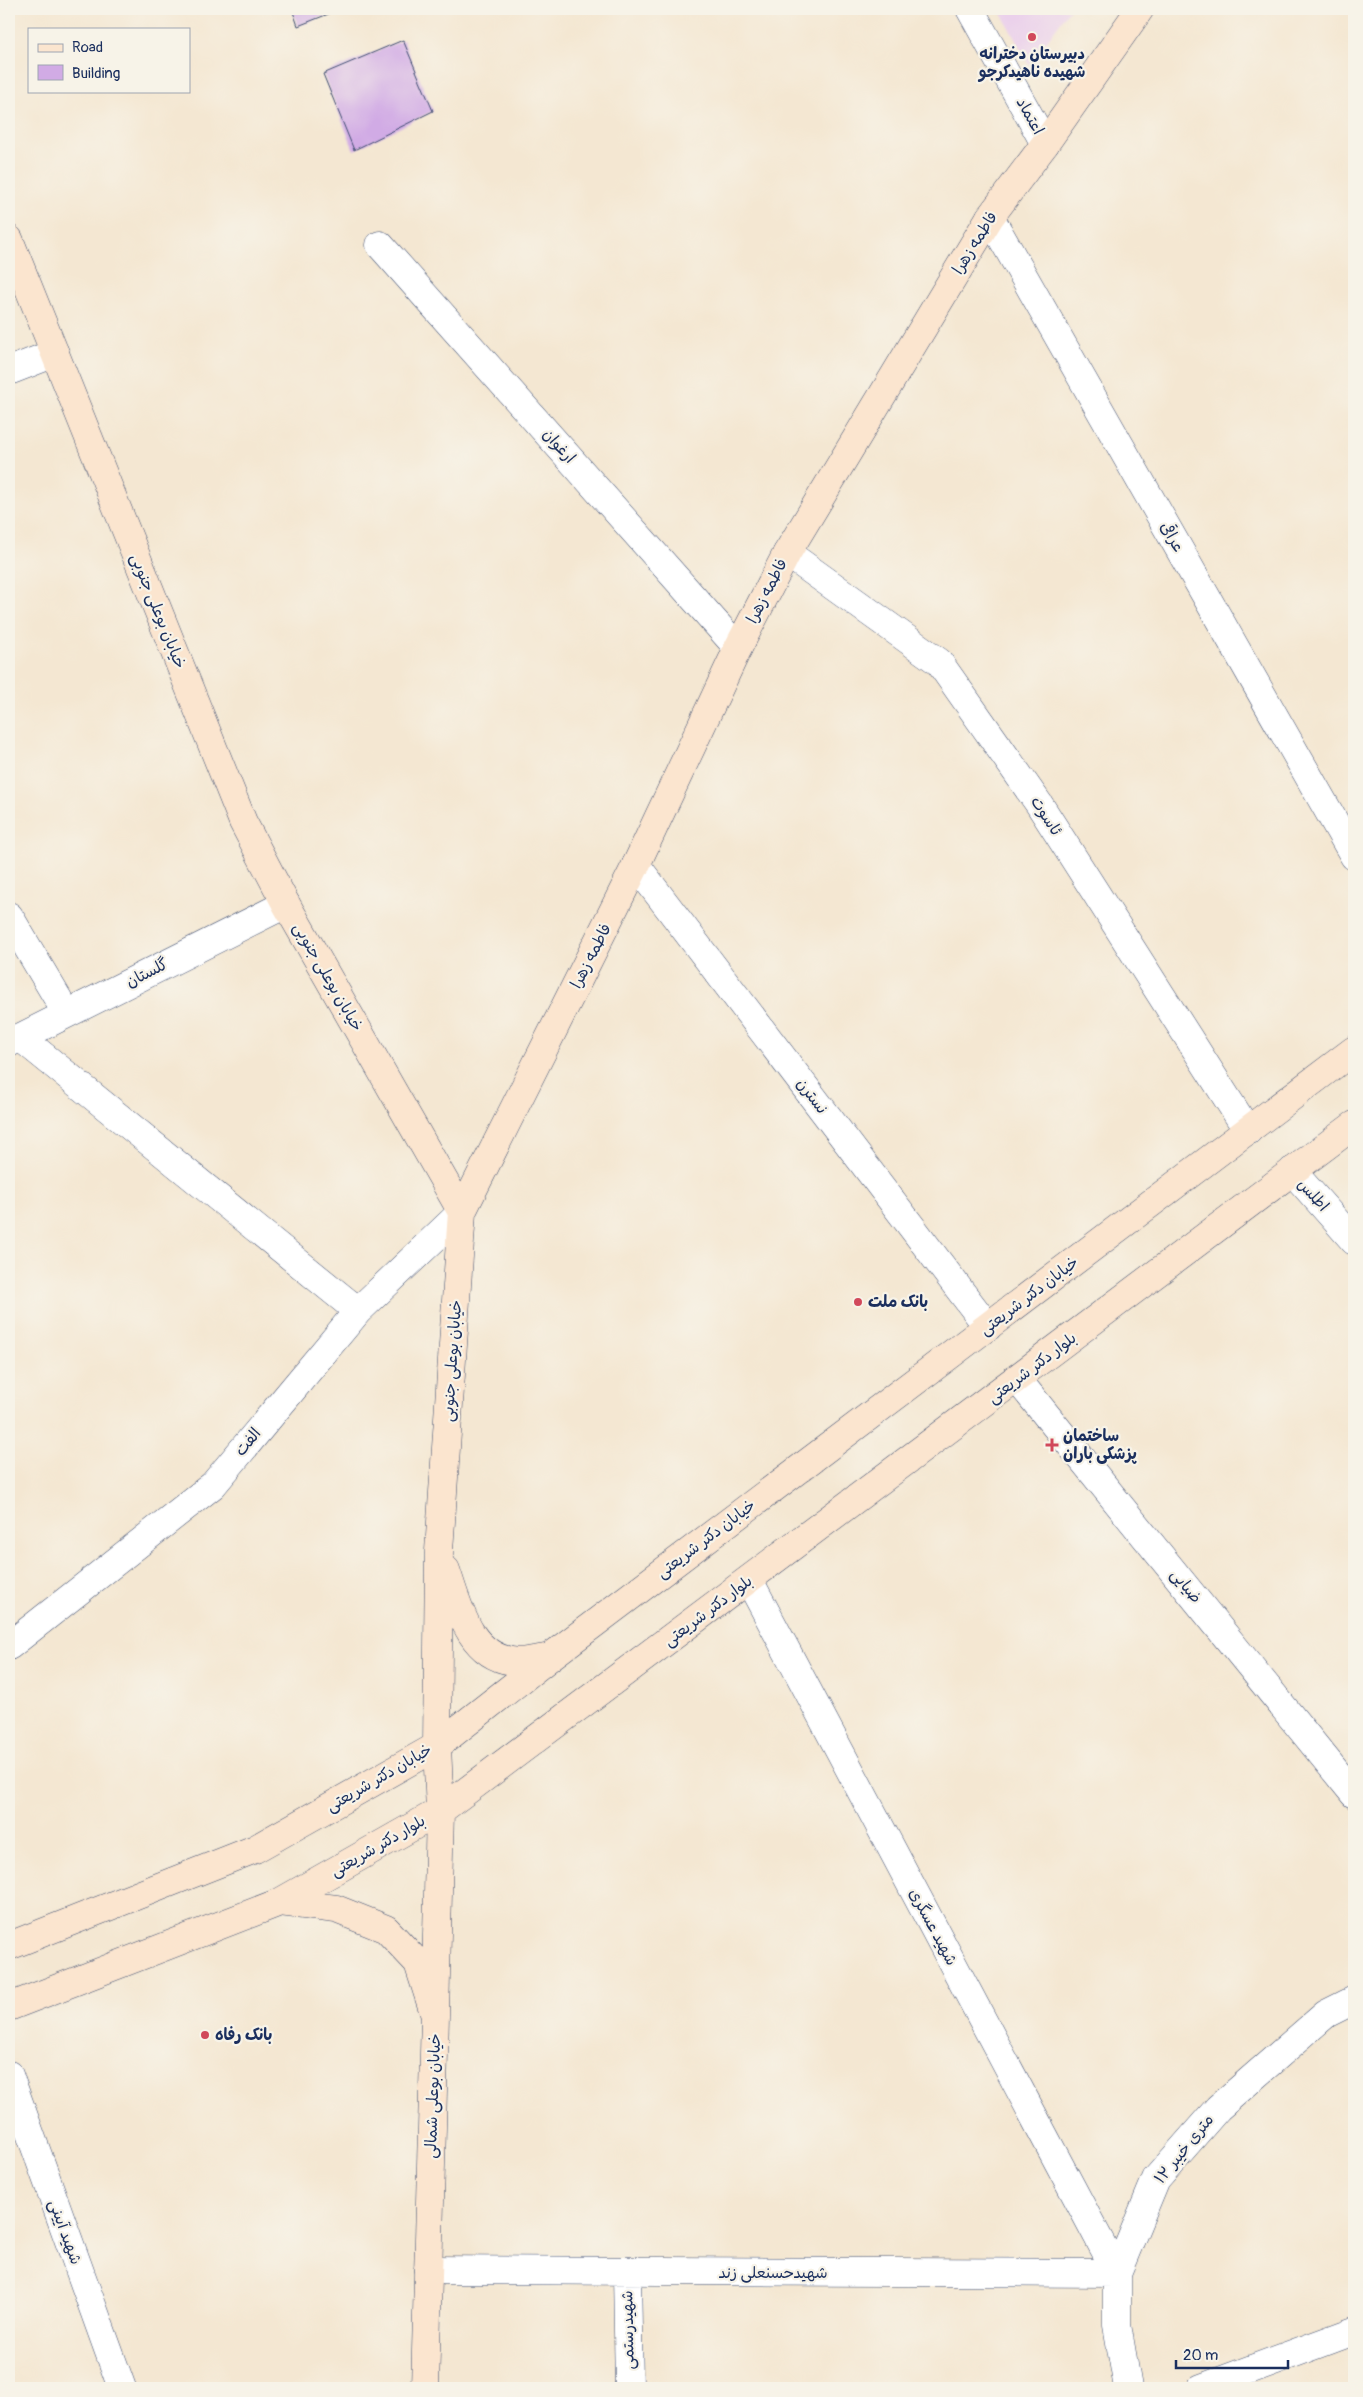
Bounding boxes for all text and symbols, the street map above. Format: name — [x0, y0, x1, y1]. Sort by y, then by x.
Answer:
legend — [28, 28, 190, 92]
marker: دبیرستان دخترانه شهیده ناهیدکرجو — [1026, 31, 1038, 43]
text: Road — [72, 38, 103, 57]
place label: دبیرستان دخترانه شهیده ناهیدکرجو — [978, 44, 1085, 82]
text: Building — [72, 64, 120, 83]
street label: اعتماد — [1012, 94, 1048, 138]
street label: فاطمه زهرا — [948, 208, 1002, 278]
street label: ارغوان — [538, 424, 580, 468]
street label: عراقی — [1155, 518, 1189, 556]
street label: خیابان بوعلی جنوبی — [126, 551, 190, 671]
street label: فاطمه زهرا — [742, 555, 792, 627]
street label: ئاسوت — [1026, 793, 1066, 839]
street label: خیابان بوعلی جنوبی — [289, 919, 367, 1035]
street label: فاطمه زهرا — [566, 920, 616, 992]
street label: گلستان — [123, 954, 172, 992]
street label: نسترن — [792, 1074, 832, 1118]
street label: اطلس — [1293, 1174, 1333, 1216]
street label: خیابان دکتر شریعتی — [975, 1252, 1083, 1340]
place label: بانک ملت — [868, 1292, 928, 1312]
marker: بانک ملت — [852, 1296, 864, 1308]
street label: خیابان بوعلی جنوبی — [438, 1299, 466, 1423]
street label: بلوار دکتر شریعتی — [983, 1328, 1081, 1408]
street label: الفت — [231, 1424, 265, 1460]
place label: ساختمان پزشکی باران — [1063, 1426, 1137, 1464]
marker: ساختمان پزشکی باران — [1045, 1438, 1059, 1452]
street label: خیابان دکتر شریعتی — [652, 1495, 760, 1583]
street label: ضیایی — [1166, 1565, 1206, 1607]
street label: بلوار دکتر شریعتی — [659, 1571, 757, 1651]
street label: خیابان دکتر شریعتی — [322, 1740, 436, 1816]
street label: بلوار دکتر شریعتی — [327, 1811, 429, 1881]
street label: شهید عسگری — [904, 1885, 962, 1969]
place label: بانک رفاه — [215, 2025, 272, 2045]
marker: بانک رفاه — [199, 2029, 211, 2041]
street label: خیابان بوعلی شمالی — [421, 2033, 445, 2159]
street label: ۱۲ متری خیبر — [1150, 2110, 1218, 2188]
street label: شهید آیینی — [44, 2197, 86, 2267]
street label: شهیدحسنعلی زند — [718, 2263, 828, 2283]
street label: شهیدرستمی — [617, 2290, 639, 2370]
scale bar — [1176, 2337, 1288, 2369]
text: 20 m — [1183, 2346, 1218, 2365]

